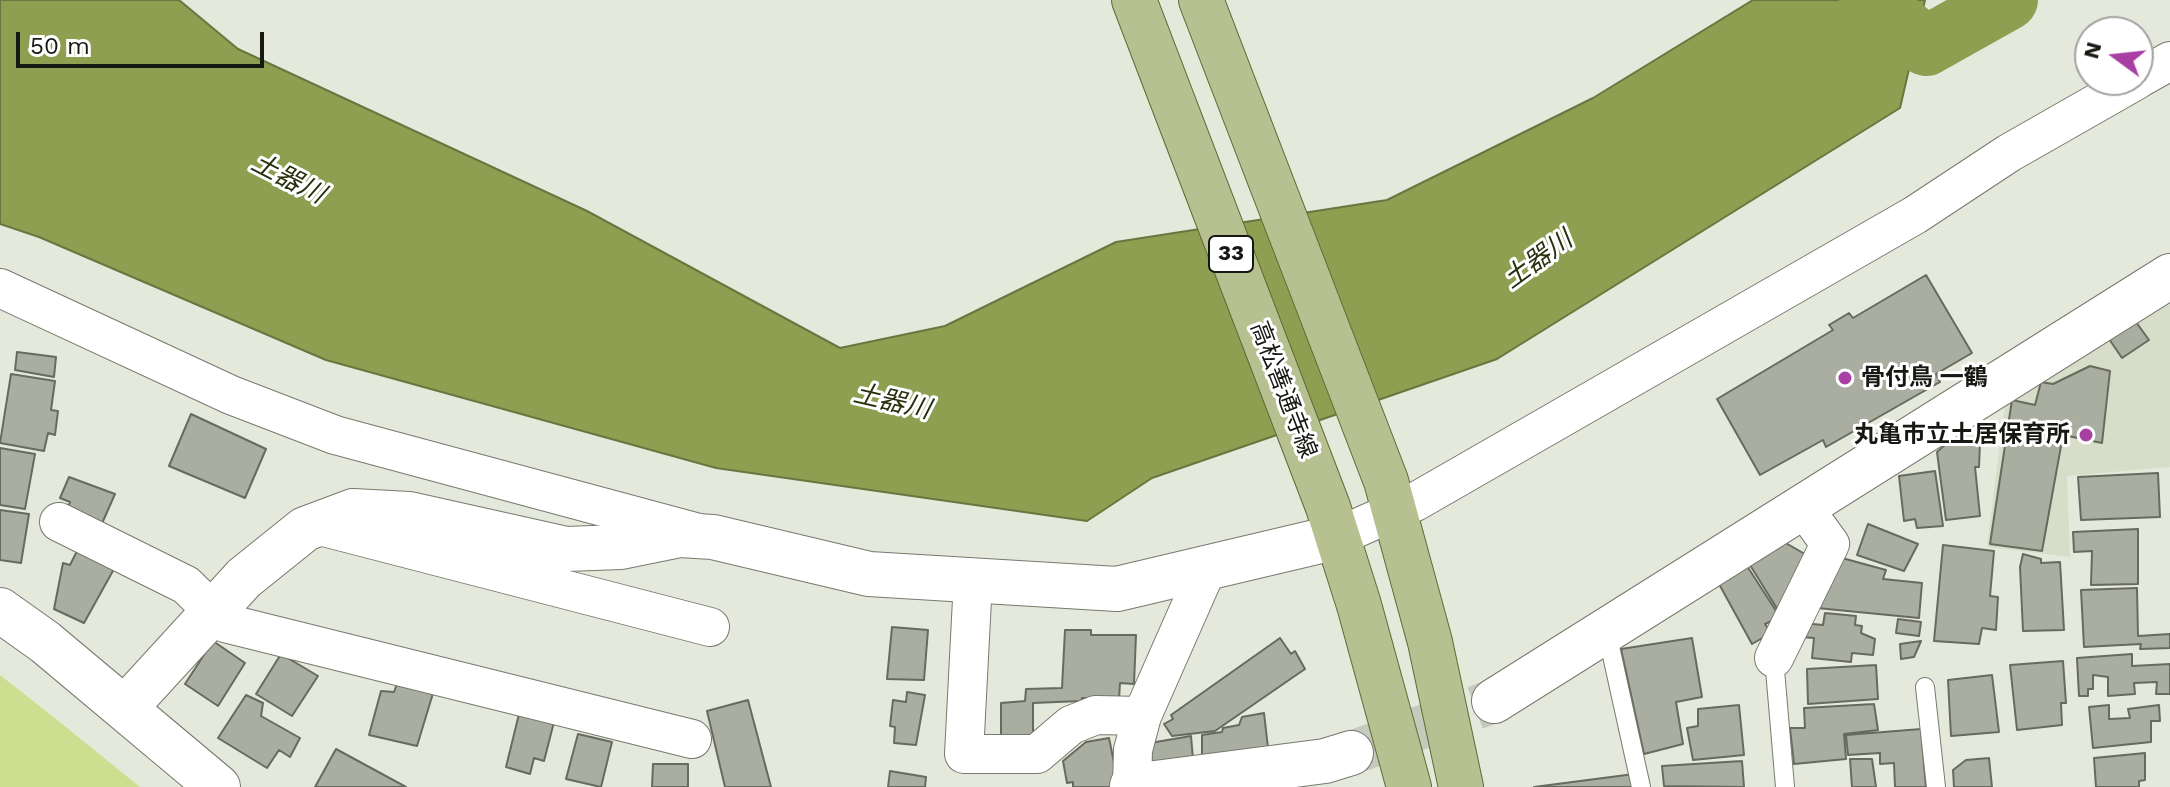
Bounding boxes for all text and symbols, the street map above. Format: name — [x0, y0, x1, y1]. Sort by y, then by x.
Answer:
scale bar — [20, 16, 268, 66]
north arrow — [2074, 16, 2154, 96]
text: 50 m — [30, 32, 90, 60]
text: N — [2078, 39, 2106, 61]
water label: 土器川 — [246, 147, 330, 211]
water label: 土器川 — [1497, 224, 1579, 296]
road number: 33 — [1209, 236, 1253, 272]
street label: 高松善通寺線 — [1244, 318, 1322, 462]
place label: 骨付鳥 一鶴 — [1861, 364, 1988, 392]
marker: 骨付鳥 一鶴 — [1836, 369, 1854, 387]
water label: 土器川 — [850, 378, 934, 426]
place label: 丸亀市立土居保育所 — [1854, 421, 2070, 449]
marker: 丸亀市立土居保育所 — [2077, 426, 2095, 444]

